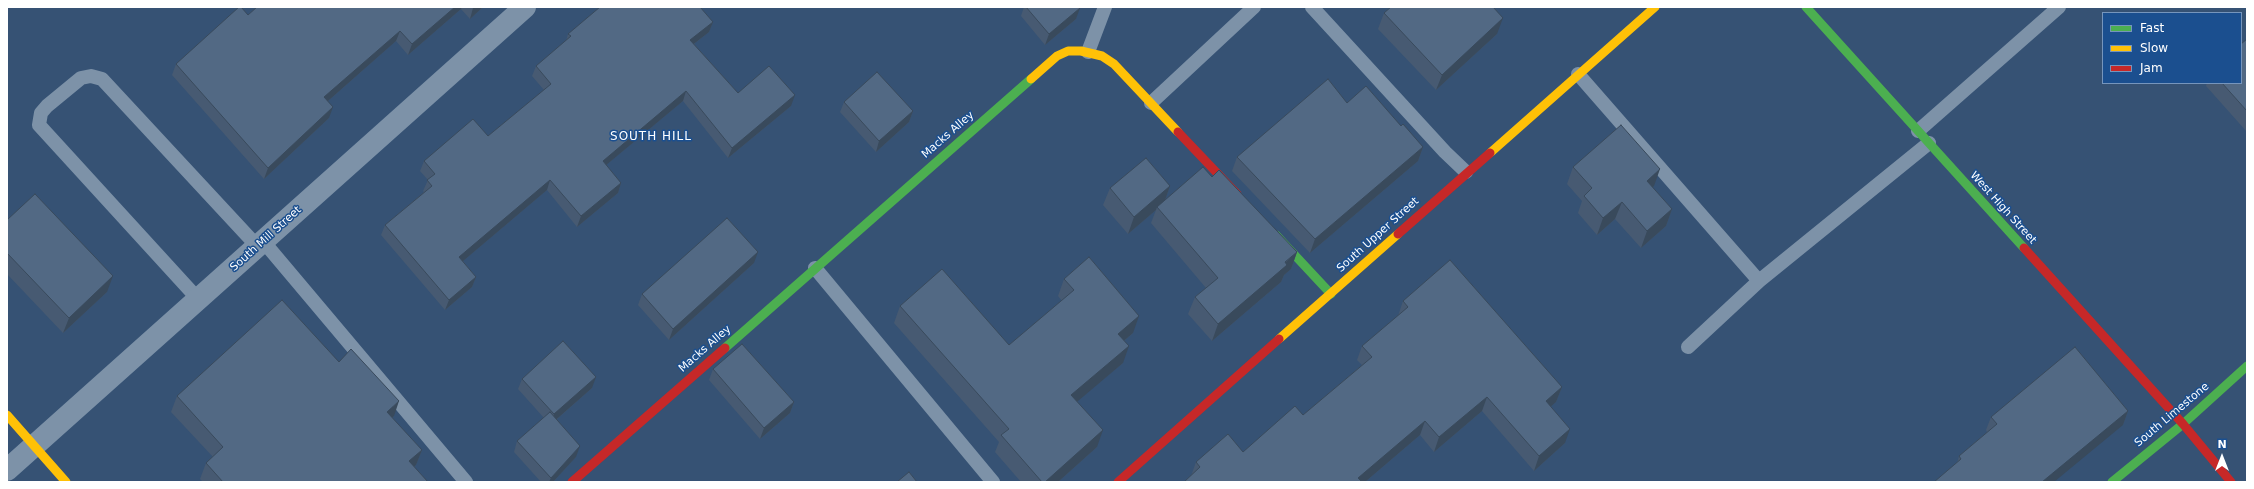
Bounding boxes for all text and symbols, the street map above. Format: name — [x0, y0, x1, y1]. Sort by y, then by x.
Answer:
legend — [2102, 12, 2242, 84]
text: Fast — [2140, 21, 2164, 35]
text: Slow — [2140, 41, 2168, 55]
text: Jam — [2140, 61, 2163, 75]
street label: Macks Alley — [919, 109, 977, 161]
district label: SOUTH HILL — [610, 130, 692, 144]
street label: West High Street — [1967, 169, 2039, 247]
street label: South Upper Street — [1334, 195, 1422, 275]
street label: South Mill Street — [228, 204, 304, 274]
street label: Macks Alley — [676, 323, 734, 375]
street label: South Limestone — [2132, 380, 2212, 450]
north arrow — [2202, 437, 2242, 477]
text: N — [2217, 438, 2227, 451]

